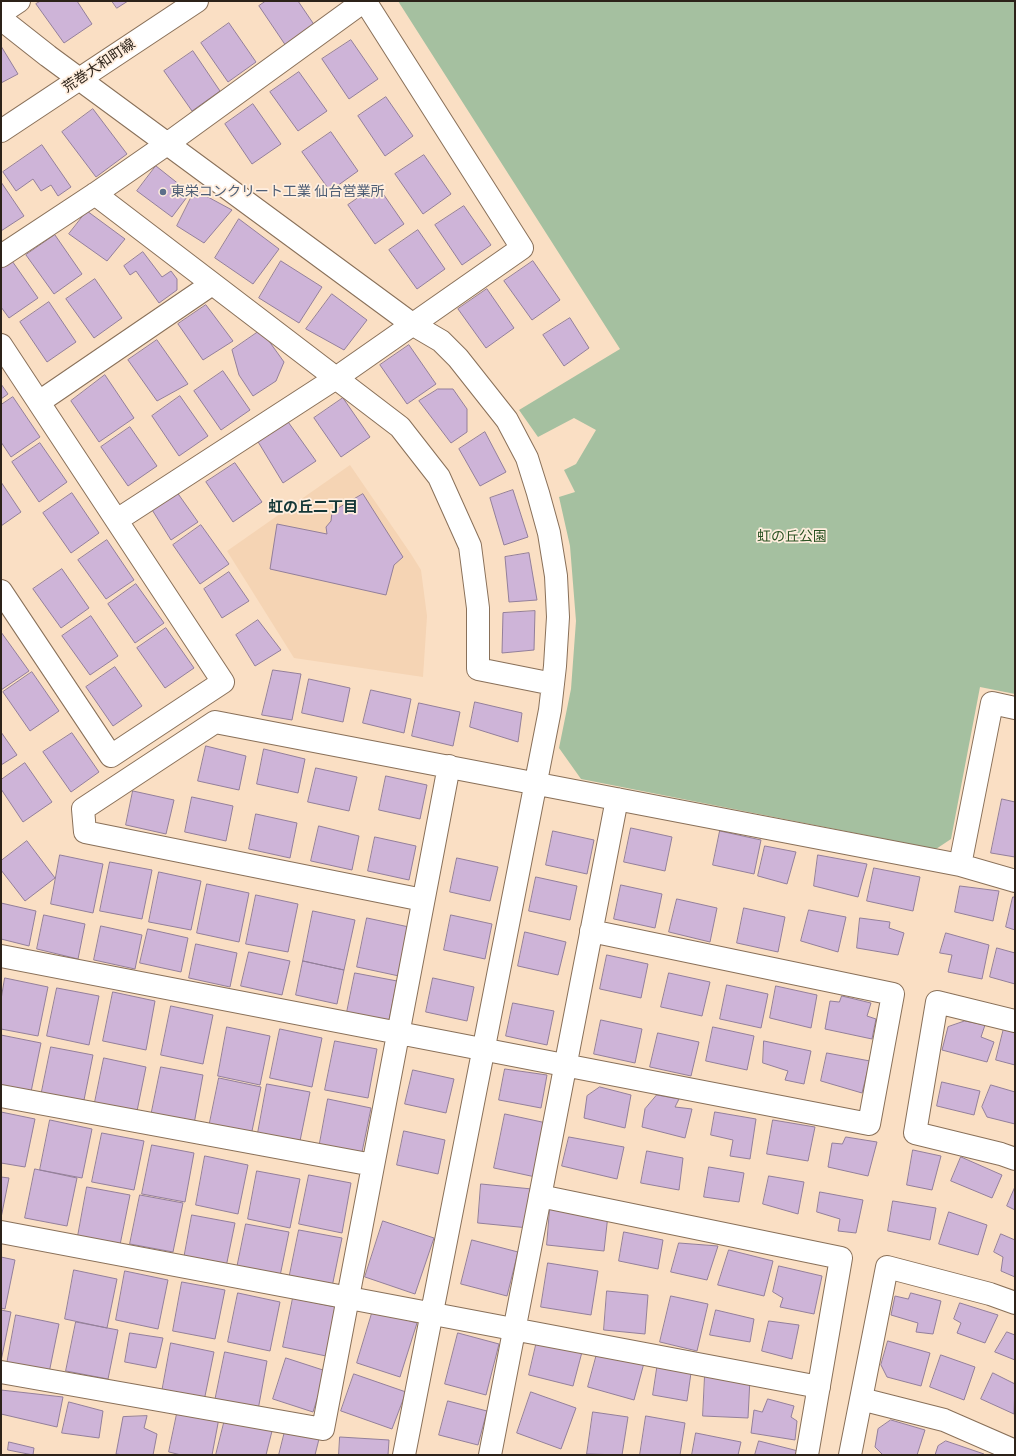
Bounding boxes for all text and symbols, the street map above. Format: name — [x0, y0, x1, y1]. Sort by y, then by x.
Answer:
street label: 荒巻大和町線 — [59, 36, 139, 96]
place label: 東栄コンクリート工業 仙台営業所 — [171, 184, 384, 200]
marker: 東栄コンクリート工業 仙台営業所 — [158, 187, 168, 197]
district label: 虹の丘二丁目 — [268, 499, 358, 517]
park label: 虹の丘公園 — [757, 529, 827, 545]

